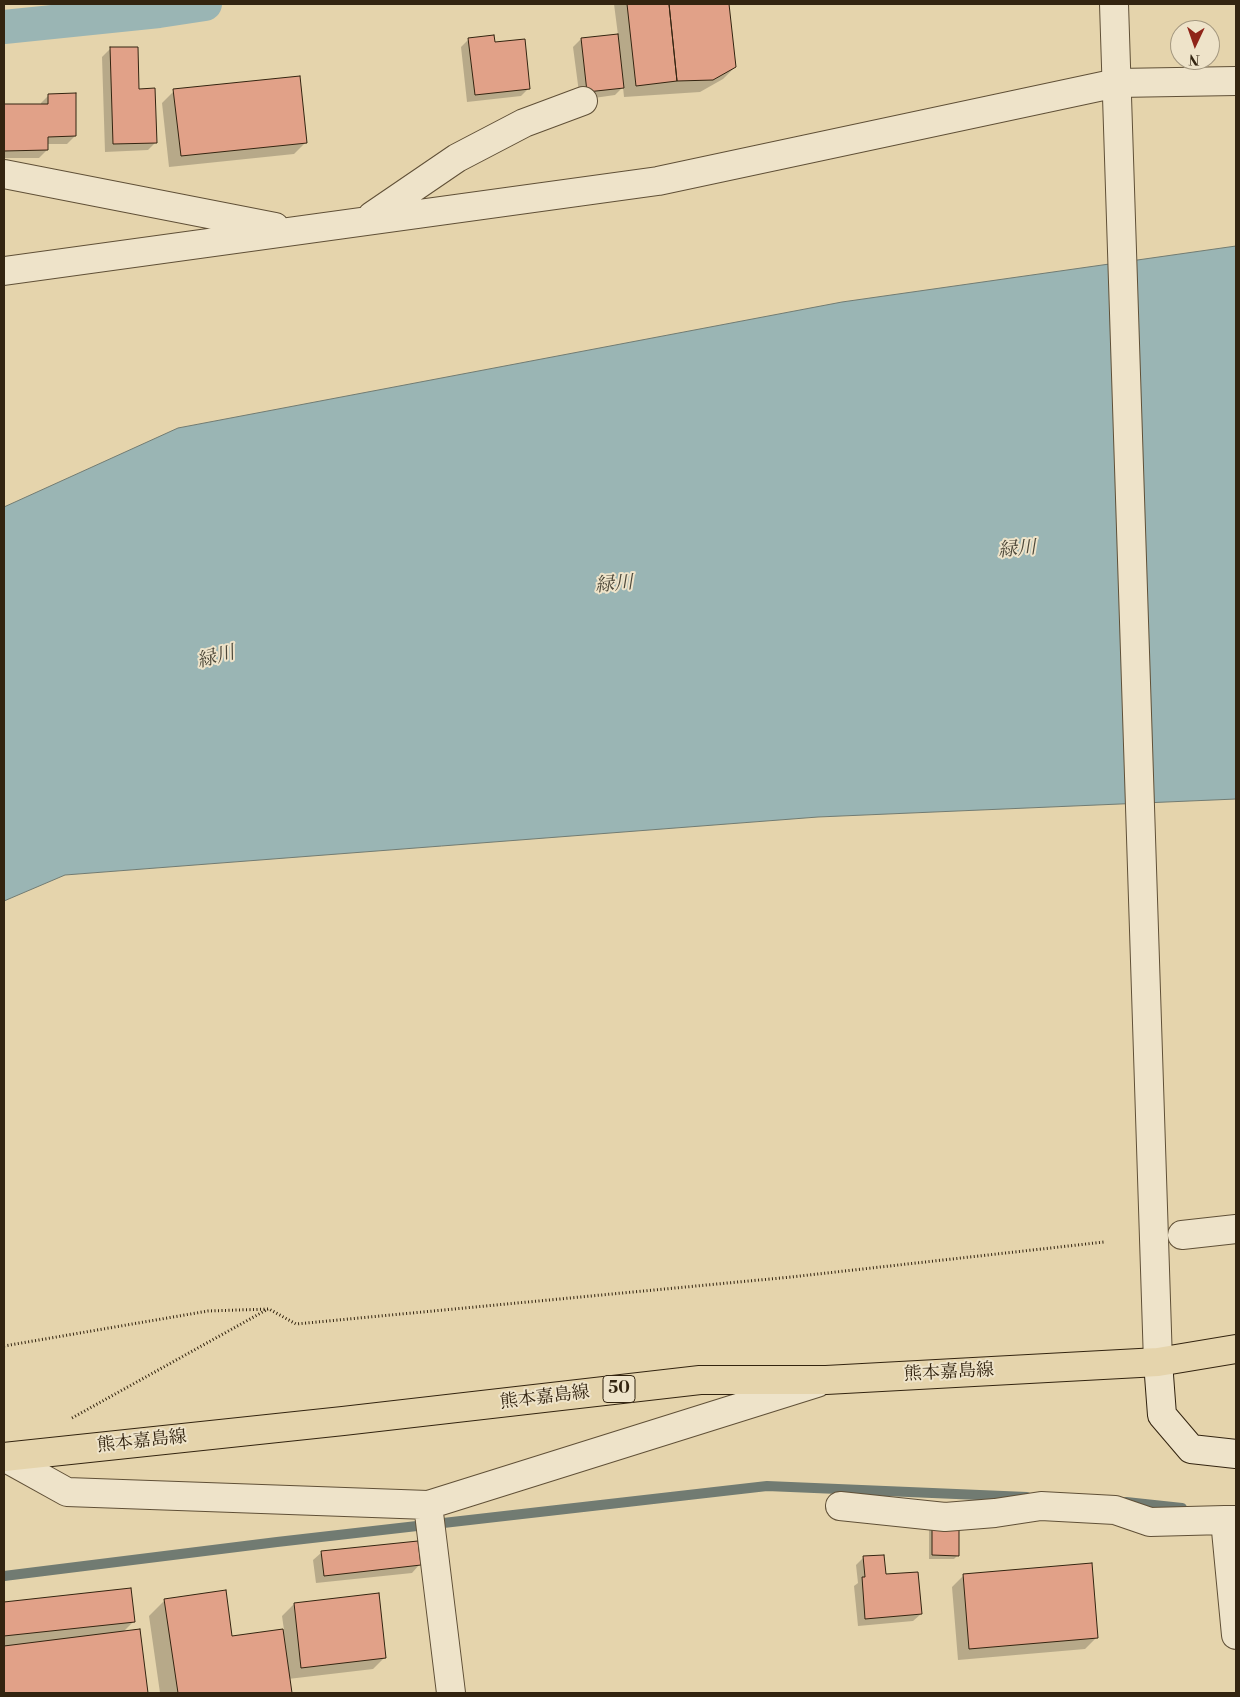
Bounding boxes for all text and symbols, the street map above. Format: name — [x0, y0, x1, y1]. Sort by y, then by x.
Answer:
north arrow — [1170, 20, 1220, 70]
text: N — [1188, 50, 1200, 68]
water label: 緑川 — [997, 537, 1037, 563]
water label: 緑川 — [594, 572, 634, 598]
water label: 緑川 — [195, 642, 237, 674]
street label: 熊本嘉島線 — [903, 1360, 995, 1386]
road number: 50 — [603, 1376, 635, 1402]
street label: 熊本嘉島線 — [499, 1382, 591, 1414]
street label: 熊本嘉島線 — [96, 1427, 188, 1457]

